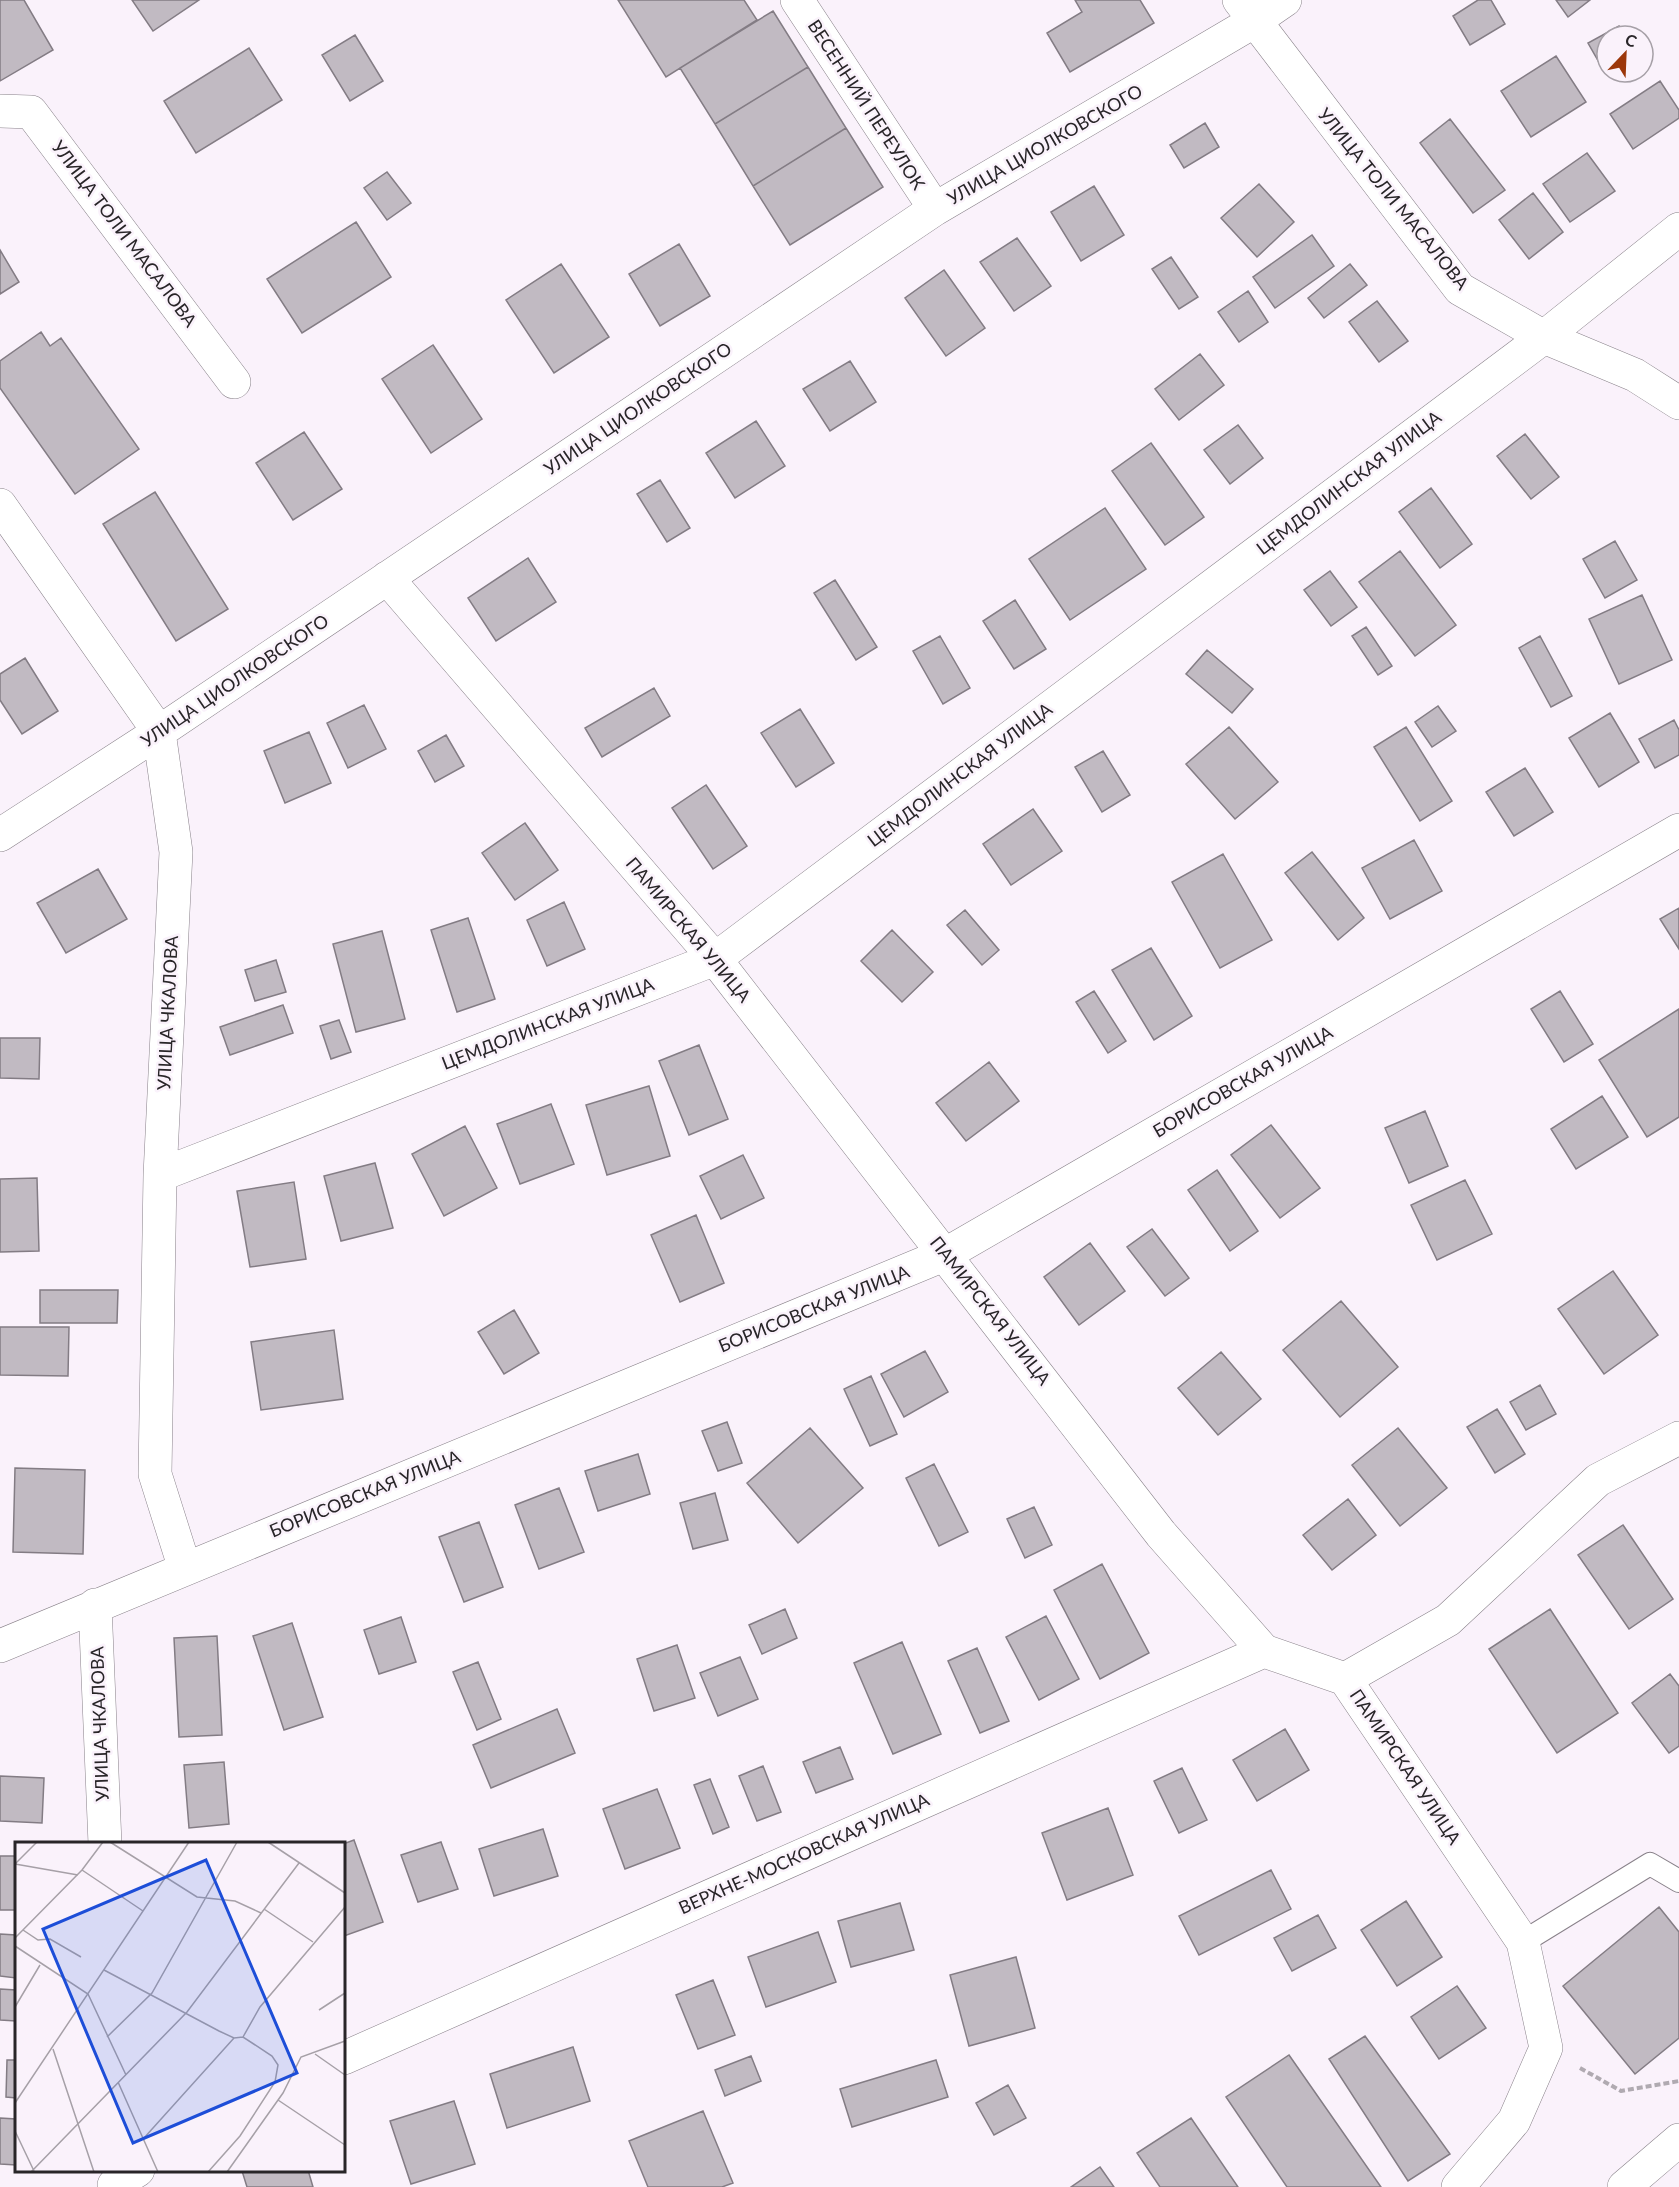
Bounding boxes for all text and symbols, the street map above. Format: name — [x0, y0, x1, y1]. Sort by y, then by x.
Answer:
street label: ВЕСЕННИЙ ПЕРЕУЛОК — [804, 15, 930, 194]
north arrow — [1595, 24, 1655, 84]
text: С — [1622, 29, 1640, 51]
street label: УЛИЦА ЦИОЛКОВСКОГО — [943, 79, 1146, 209]
street label: УЛИЦА ТОЛИ МАСАЛОВА — [1314, 103, 1474, 294]
street label: УЛИЦА ТОЛИ МАСАЛОВА — [48, 136, 203, 331]
street label: УЛИЦА ЦИОЛКОВСКОГО — [539, 337, 735, 479]
street label: ЦЕМДОЛИНСКАЯ УЛИЦА — [1252, 405, 1446, 559]
street label: УЛИЦА ЦИОЛКОВСКОГО — [136, 609, 332, 751]
street label: ЦЕМДОЛИНСКАЯ УЛИЦА — [863, 697, 1057, 851]
street label: ПАМИРСКАЯ УЛИЦА — [622, 852, 756, 1007]
street label: УЛИЦА ЧКАЛОВА — [152, 934, 182, 1091]
street label: ЦЕМДОЛИНСКАЯ УЛИЦА — [438, 972, 658, 1074]
street label: БОРИСОВСКАЯ УЛИЦА — [1149, 1020, 1337, 1142]
street label: ПАМИРСКАЯ УЛИЦА — [926, 1232, 1056, 1390]
street label: БОРИСОВСКАЯ УЛИЦА — [715, 1259, 913, 1356]
street label: БОРИСОВСКАЯ УЛИЦА — [266, 1444, 464, 1541]
street label: УЛИЦА ЧКАЛОВА — [85, 1645, 113, 1802]
street label: ПАМИРСКАЯ УЛИЦА — [1346, 1685, 1467, 1849]
street label: ВЕРХНЕ-МОСКОВСКАЯ УЛИЦА — [675, 1787, 933, 1918]
inset map — [15, 1842, 345, 2172]

